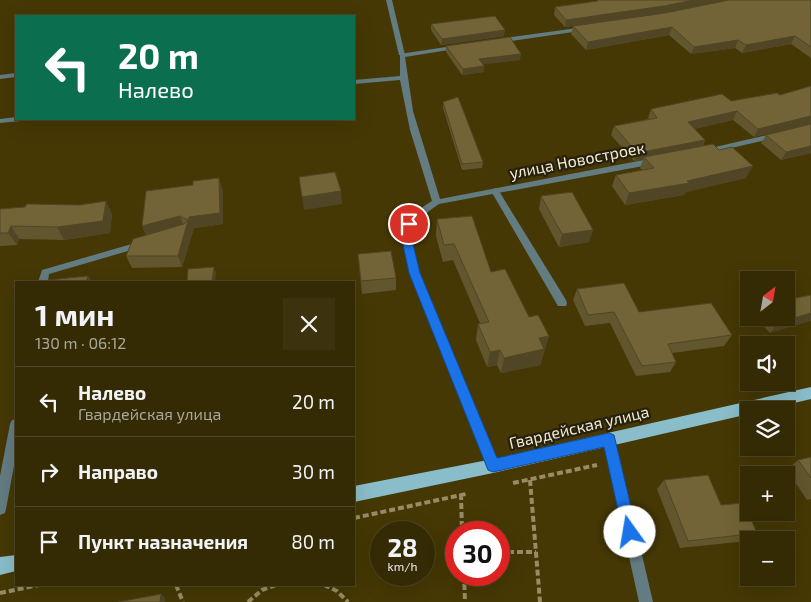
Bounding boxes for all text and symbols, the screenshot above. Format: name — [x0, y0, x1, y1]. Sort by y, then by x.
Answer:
text: 20 m — [118, 34, 199, 76]
icon: left — [35, 35, 100, 100]
text: Налево — [118, 76, 194, 102]
street label: улица Новостроек — [508, 137, 647, 183]
pin — [388, 203, 430, 245]
icon: arrive — [395, 210, 423, 238]
north arrow — [740, 271, 795, 326]
map controls — [740, 271, 795, 586]
text: 1 мин — [35, 296, 114, 332]
button: close — [283, 298, 335, 350]
text: 130 m · 06:12 — [35, 333, 126, 352]
button: sound — [740, 336, 795, 391]
text: Налево — [78, 381, 146, 404]
icon: left — [35, 388, 63, 416]
text: 20 m — [292, 390, 335, 413]
street label: Гвардейская улица — [507, 401, 651, 453]
button: layers — [740, 401, 795, 456]
text: Гвардейская улица — [78, 404, 221, 423]
icon: right — [35, 458, 63, 486]
text: Направо — [78, 460, 158, 483]
text: 30 m — [292, 460, 335, 483]
button: + — [740, 466, 795, 521]
position arrow — [603, 505, 655, 557]
speed limit sign: 30 — [445, 521, 510, 586]
icon: arrive — [35, 528, 63, 556]
text: Пункт назначения — [78, 530, 248, 553]
text: 80 m — [291, 530, 335, 553]
button: − — [740, 531, 795, 586]
text: 28 — [387, 532, 418, 562]
text: km/h — [388, 559, 417, 573]

